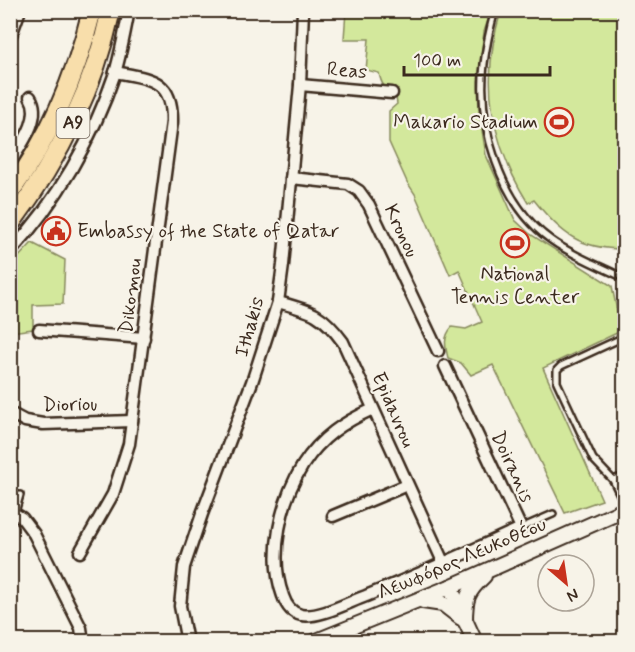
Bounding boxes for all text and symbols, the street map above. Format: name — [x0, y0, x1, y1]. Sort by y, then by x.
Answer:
scale bar — [404, 39, 550, 77]
text: 100 m — [413, 49, 461, 73]
street label: Reas — [326, 56, 368, 86]
sports icon: Makario Stadium — [543, 106, 575, 138]
road number: A9 — [56, 108, 90, 138]
place label: Makario Stadium — [393, 109, 538, 136]
street label: Kronou — [377, 200, 425, 262]
public building icon: Embassy of the State of Qatar — [40, 215, 72, 247]
place label: Embassy of the State of Qatar — [77, 218, 340, 245]
sports icon: National Tennis Center — [499, 227, 531, 259]
street label: Dikomou — [113, 257, 149, 335]
place label: National Tennis Center — [451, 261, 580, 311]
street label: Ithakis — [229, 294, 271, 360]
street label: Epidavrou — [364, 368, 422, 452]
street label: Dioriou — [42, 391, 98, 419]
street label: Doiranis — [484, 427, 540, 507]
street label: Λεωφόρος Λευκοθέου — [373, 511, 551, 607]
north arrow — [536, 553, 596, 613]
text: N — [563, 583, 582, 607]

